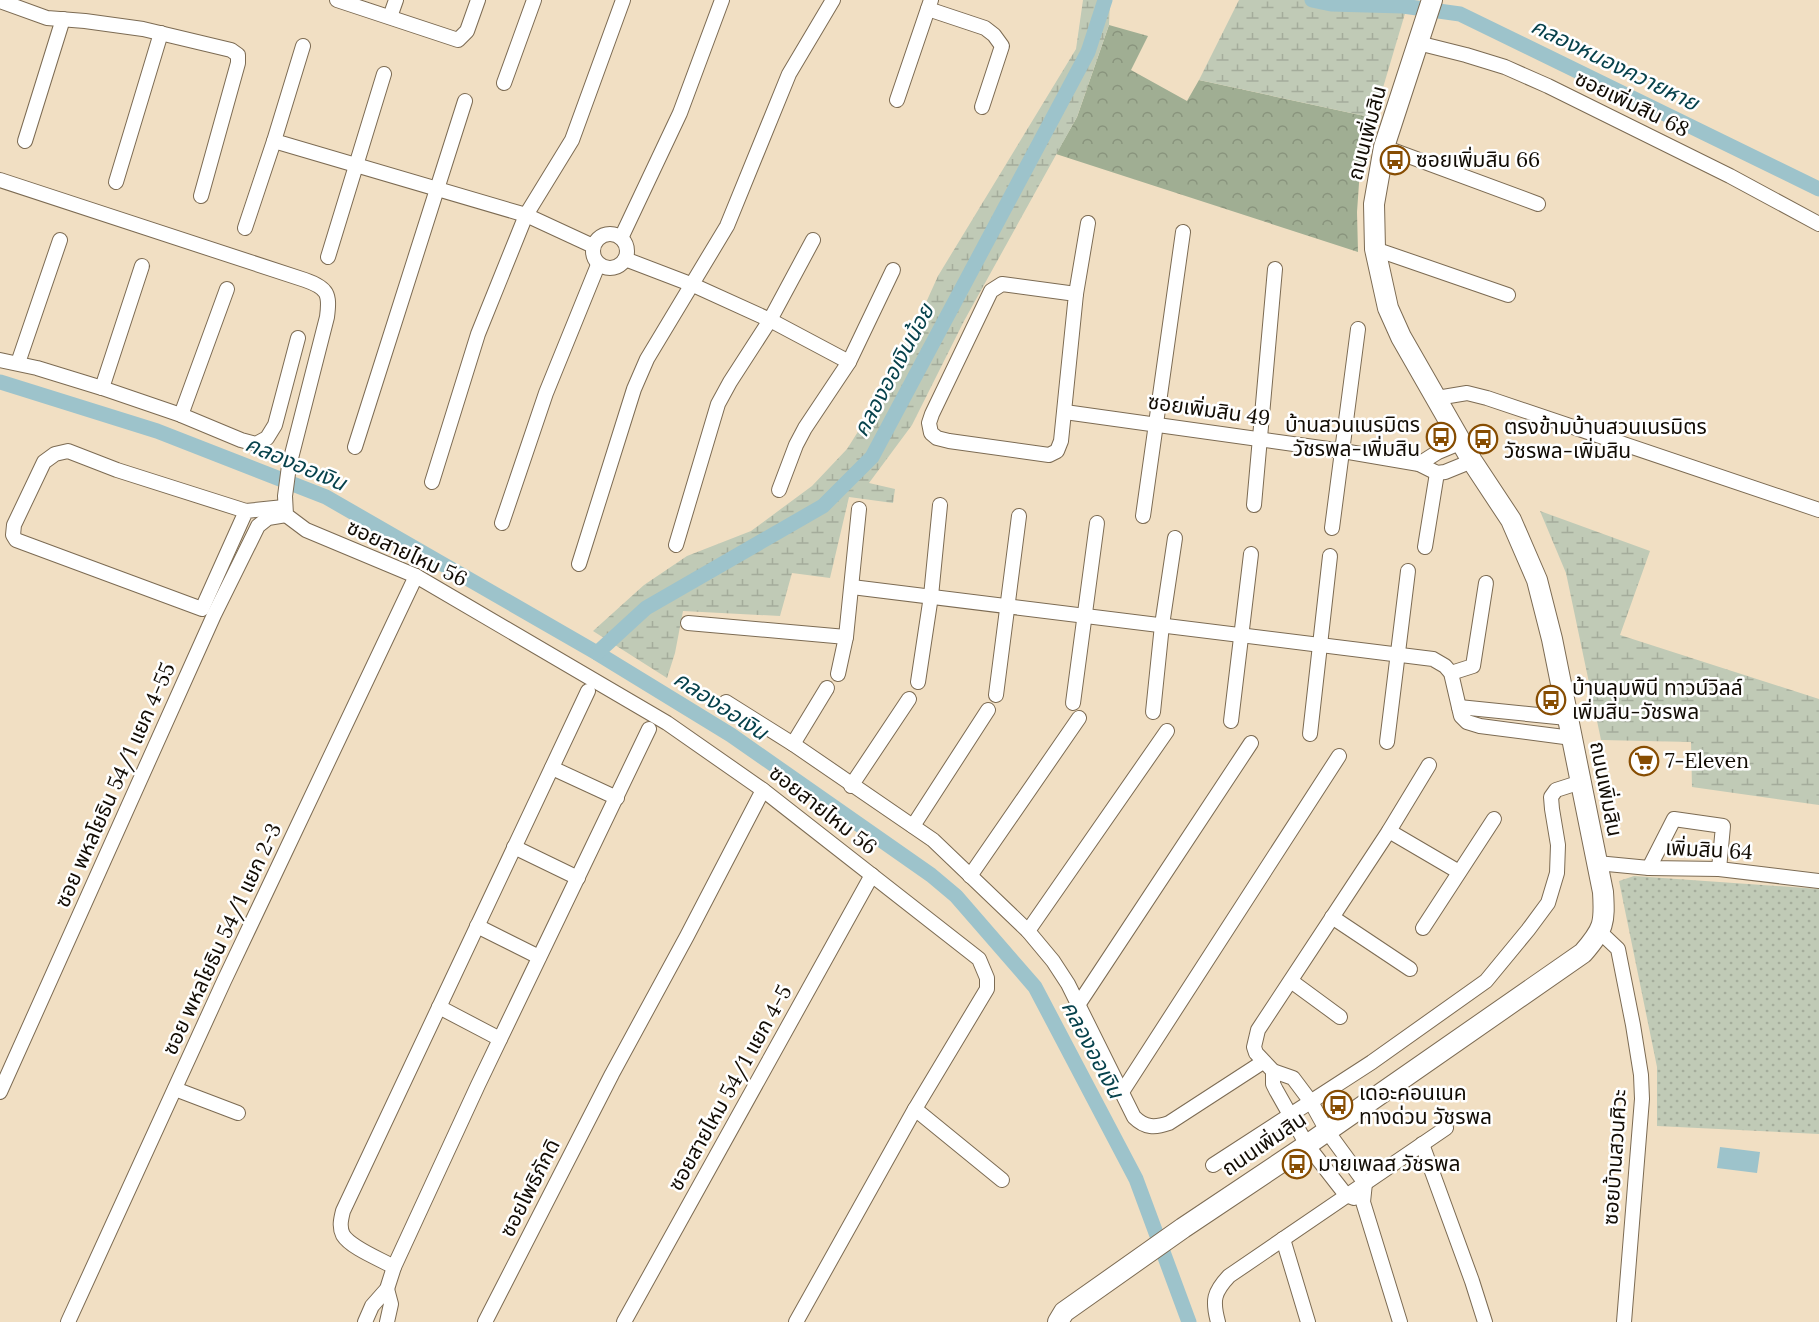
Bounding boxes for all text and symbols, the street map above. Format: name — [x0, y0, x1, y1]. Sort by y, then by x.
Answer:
water label: คลองหนองควายหาย — [1527, 11, 1705, 117]
street label: ซอยเพิ่มสิน 68 — [1571, 64, 1694, 143]
street label: ถนนเพิ่มสิน — [1341, 83, 1392, 183]
bus stop icon: ซอยเพิ่มสิน 66 — [1379, 144, 1411, 176]
place label: ซอยเพิ่มสิน 66 — [1416, 146, 1540, 173]
water label: คลองออเงินน้อย — [846, 297, 941, 441]
street label: ซอยเพิ่มสิน 49 — [1146, 388, 1272, 431]
place label: บ้านสวนเนรมิตร วัชรพล-เพิ่มสิน — [1285, 411, 1420, 462]
place label: ตรงข้ามบ้านสวนเนรมิตร วัชรพล-เพิ่มสิน — [1504, 413, 1707, 464]
bus stop icon: บ้านสวนเนรมิตร วัชรพล-เพิ่มสิน — [1425, 421, 1457, 453]
bus stop icon: ตรงข้ามบ้านสวนเนรมิตร วัชรพล-เพิ่มสิน — [1467, 423, 1499, 455]
water label: คลองออเงิน — [241, 429, 352, 497]
street label: ซอยสายไหม 56 — [343, 513, 472, 592]
street label: ซอย พหลโยธิน 54/1 แยก 4-55 — [48, 658, 181, 911]
water label: คลองออเงิน — [669, 664, 775, 747]
place label: บ้านลุมพินี ทาวน์วิลล์ เพิ่มสิน-วัชรพล — [1572, 674, 1743, 725]
bus stop icon: บ้านลุมพินี ทาวน์วิลล์ เพิ่มสิน-วัชรพล — [1535, 684, 1567, 716]
street label: ถนนเพิ่มสิน — [1584, 739, 1629, 839]
supermarket icon: 7-Eleven — [1628, 745, 1660, 777]
place label: 7-Eleven — [1665, 747, 1749, 774]
street label: ซอยสายไหม 56 — [764, 759, 883, 860]
street label: ซอย พหลโยธิน 54/1 แยก 2-3 — [156, 818, 287, 1059]
street label: เพิ่มสิน 64 — [1665, 834, 1753, 865]
street label: ซอยสายไหม 54/1 แยก 4-5 — [662, 980, 797, 1195]
water label: คลองออเงิน — [1056, 995, 1131, 1104]
place label: เดอะคอนเนค ทางด่วน วัชรพล — [1359, 1079, 1492, 1130]
street label: ซอยบ้านสวนศิวะ — [1596, 1088, 1633, 1226]
bus stop icon: เดอะคอนเนค ทางด่วน วัชรพล — [1322, 1089, 1354, 1121]
street label: ถนนเพิ่มสิน — [1216, 1105, 1311, 1182]
street label: ซอยโพธิภักดิ — [493, 1134, 566, 1241]
bus stop icon: มายเพลส วัชรพล — [1281, 1148, 1313, 1180]
place label: มายเพลส วัชรพล — [1318, 1150, 1461, 1177]

